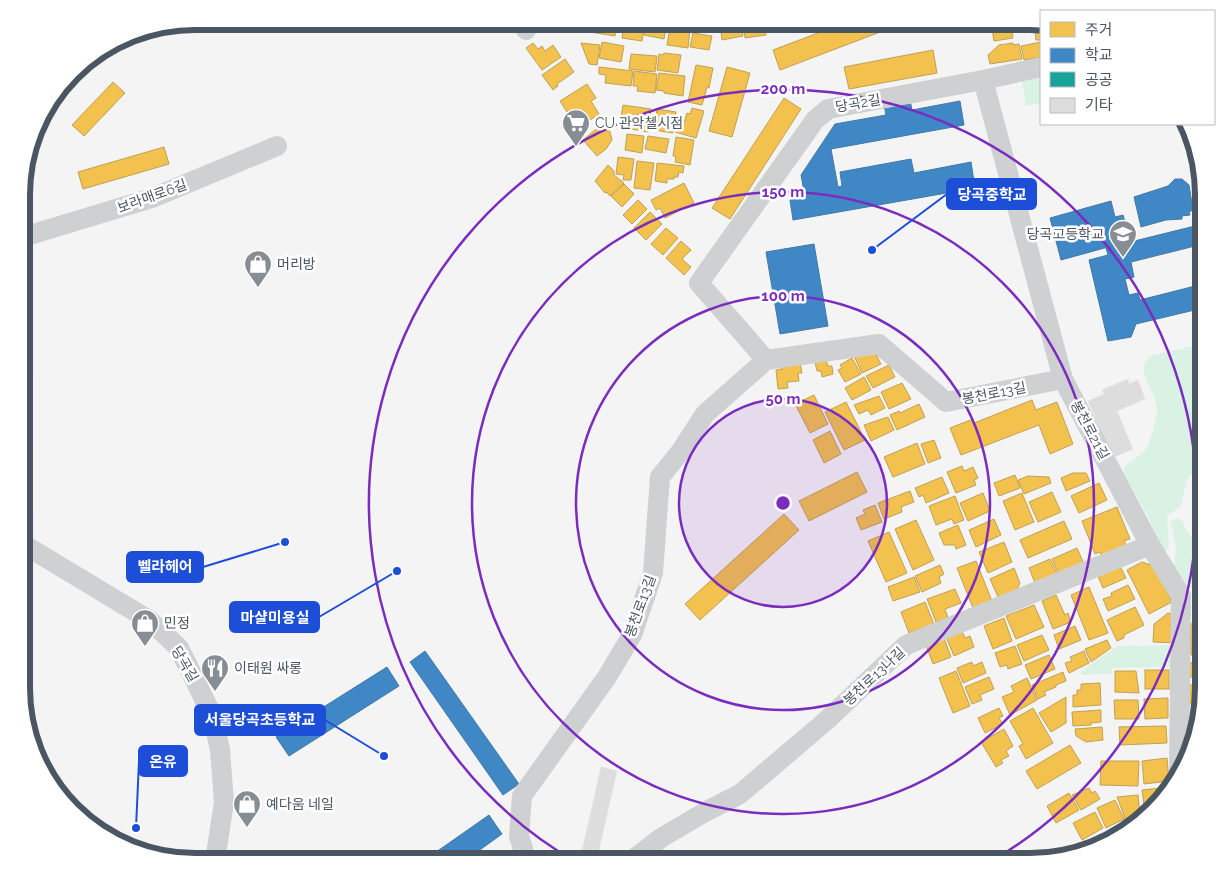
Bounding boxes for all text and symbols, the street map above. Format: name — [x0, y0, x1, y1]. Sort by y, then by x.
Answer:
legend — [1040, 10, 1215, 125]
text: 주거 — [1085, 21, 1113, 39]
text: 학교 — [1085, 46, 1113, 64]
text: 공공 — [1085, 71, 1113, 89]
text: 200 m — [761, 80, 805, 98]
street label: 당곡2길 — [834, 91, 882, 115]
text: 기타 — [1085, 96, 1113, 114]
supermarket icon: CU 관악첼시점 — [561, 108, 591, 147]
place label: CU 관악첼시점 — [595, 115, 683, 131]
street label: 보라매로6길 — [115, 176, 189, 216]
callout: 당곡중학교 — [947, 179, 1036, 209]
text: 150 m — [762, 183, 804, 201]
text: 당곡중학교 — [957, 186, 1027, 204]
school or university icon: 당곡고등학교 — [1108, 219, 1138, 258]
place label: 당곡고등학교 — [1027, 226, 1104, 242]
shop icon: 머리방 — [243, 249, 273, 288]
place label: 머리방 — [277, 256, 316, 272]
text: 100 m — [761, 287, 805, 305]
street label: 봉천로13길 — [961, 379, 1027, 407]
text: 50 m — [765, 390, 801, 408]
street label: 봉천로21길 — [1068, 398, 1112, 462]
centre of rings — [774, 494, 792, 512]
callout: 벨라헤어 — [127, 552, 203, 582]
text: 벨라헤어 — [137, 558, 193, 576]
street label: 봉천로13길 — [621, 573, 659, 639]
callout: 마샬미용실 — [230, 602, 319, 632]
shop icon: 민정 — [130, 608, 160, 647]
text: 마샬미용실 — [240, 609, 310, 627]
place label: 민정 — [164, 615, 190, 631]
street label: 당곡길 — [168, 643, 202, 685]
street label: 봉천로13나길 — [840, 644, 908, 708]
restaurant icon: 이태원 싸롱 — [200, 653, 230, 692]
place label: 이태원 싸롱 — [234, 660, 302, 676]
callout: 서울당곡초등학교 — [195, 705, 325, 735]
text: 서울당곡초등학교 — [205, 711, 315, 729]
callout: 온유 — [139, 746, 187, 776]
text: 온유 — [149, 753, 177, 771]
shop icon: 예다움 네일 — [232, 789, 262, 828]
place label: 예다움 네일 — [266, 796, 334, 812]

